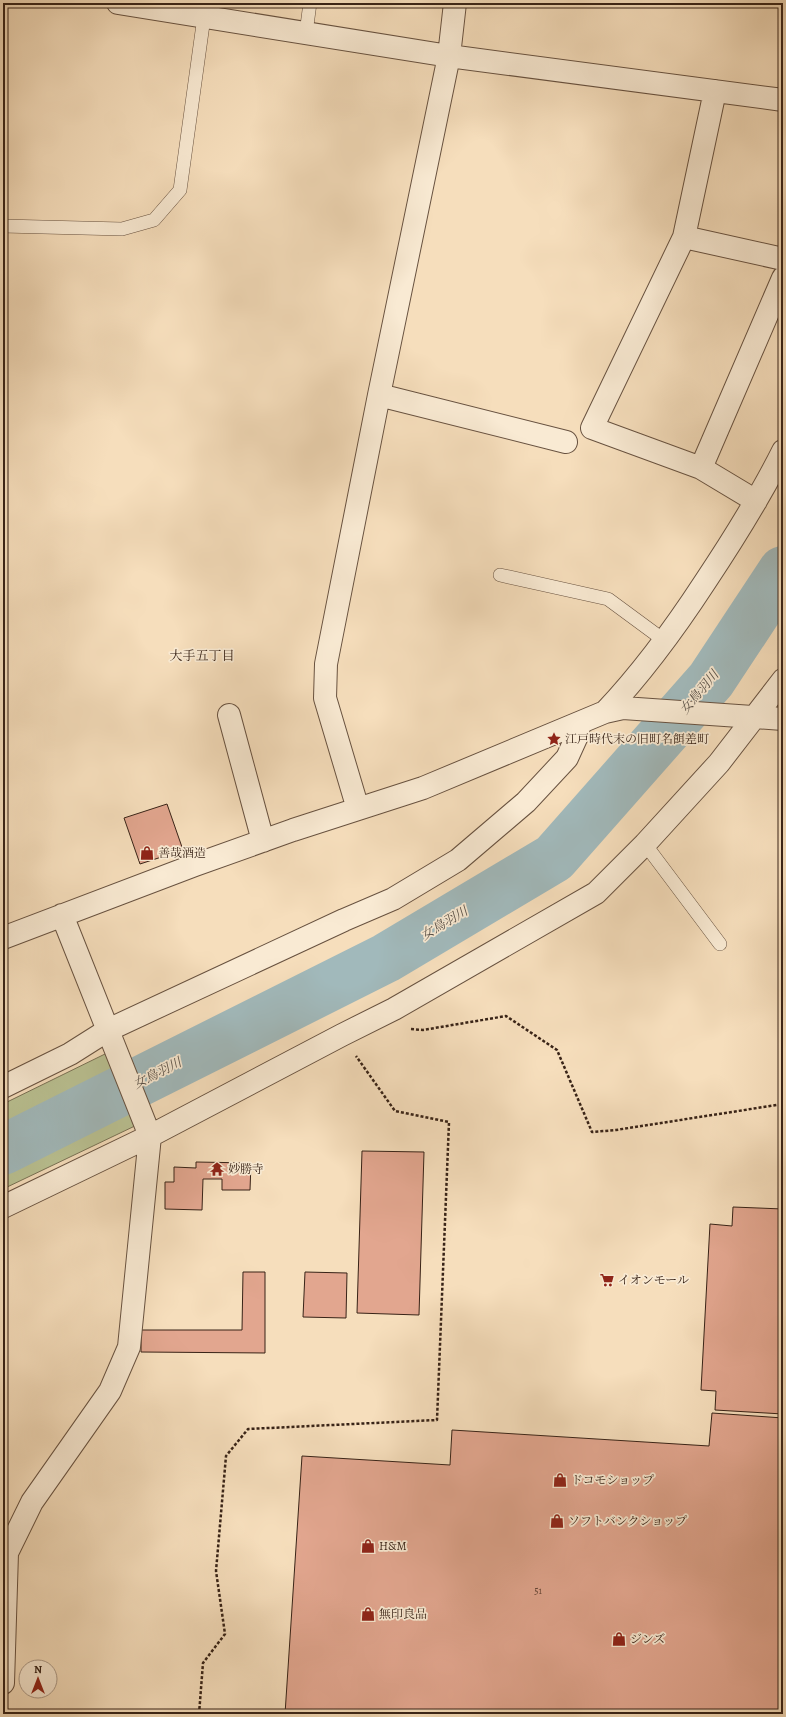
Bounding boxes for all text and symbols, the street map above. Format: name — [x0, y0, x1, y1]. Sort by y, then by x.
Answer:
district label: 大手五丁目 — [169, 647, 235, 664]
water label: 女鳥羽川 — [676, 665, 724, 717]
place icon: 江戸時代末の旧町名餌差町 — [546, 731, 562, 747]
place label: 江戸時代末の旧町名餌差町 — [565, 731, 709, 747]
shop icon: 善哉酒造 — [139, 845, 155, 861]
place label: 善哉酒造 — [158, 845, 206, 861]
water label: 女鳥羽川 — [417, 901, 472, 944]
water label: 女鳥羽川 — [130, 1053, 186, 1092]
temple icon: 妙勝寺 — [209, 1161, 225, 1177]
place label: 妙勝寺 — [228, 1161, 264, 1177]
supermarket icon: イオンモール — [599, 1272, 615, 1288]
place label: イオンモール — [618, 1272, 689, 1288]
shop icon: ドコモショップ — [552, 1472, 568, 1488]
place label: ドコモショップ — [571, 1472, 654, 1488]
shop icon: ソフトバンクショップ — [549, 1513, 565, 1529]
place label: ソフトバンクショップ — [568, 1513, 687, 1529]
shop icon: H&M — [360, 1538, 376, 1554]
place label: H&M — [379, 1538, 407, 1554]
house number: 51 — [534, 1584, 542, 1597]
shop icon: 無印良品 — [360, 1606, 376, 1622]
place label: 無印良品 — [379, 1606, 427, 1622]
shop icon: ジンズ — [611, 1631, 627, 1647]
place label: ジンズ — [630, 1631, 665, 1647]
north arrow — [18, 1659, 58, 1699]
text: N — [34, 1662, 42, 1677]

